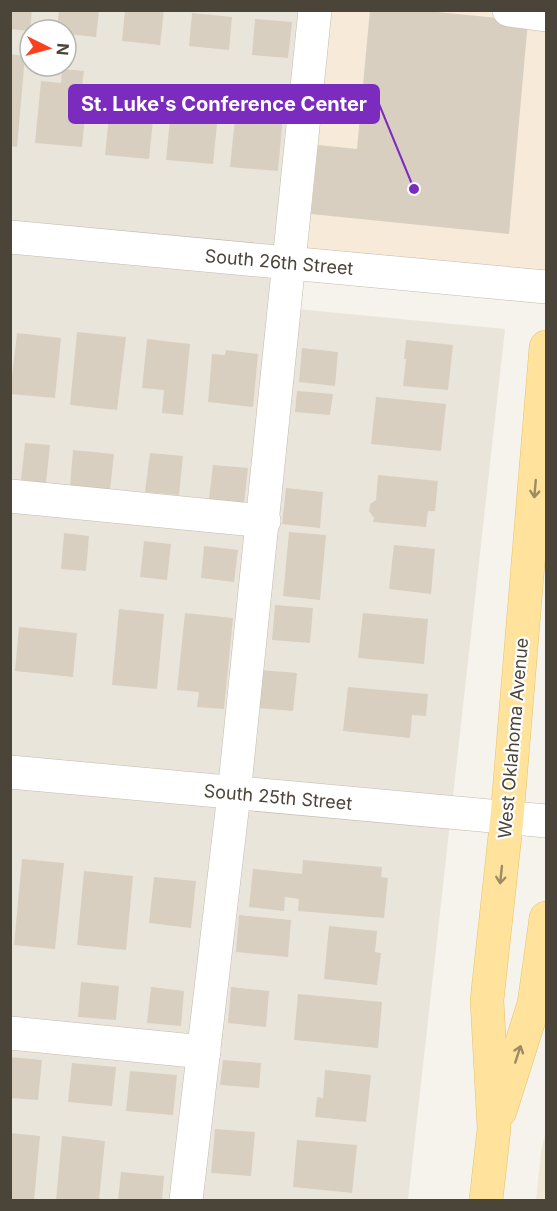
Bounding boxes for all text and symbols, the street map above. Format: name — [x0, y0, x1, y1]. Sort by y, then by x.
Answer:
north arrow — [18, 18, 78, 78]
text: N — [52, 42, 73, 56]
callout: St. Luke's Conference Center — [69, 85, 379, 123]
text: St. Luke's Conference Center — [81, 92, 367, 116]
street label: South 26th Street — [204, 245, 354, 279]
one-way arrow — [529, 478, 540, 498]
street label: West Oklahoma Avenue — [494, 637, 532, 839]
street label: South 25th Street — [203, 780, 353, 814]
one-way arrow — [495, 864, 506, 884]
one-way arrow — [513, 1045, 524, 1064]

